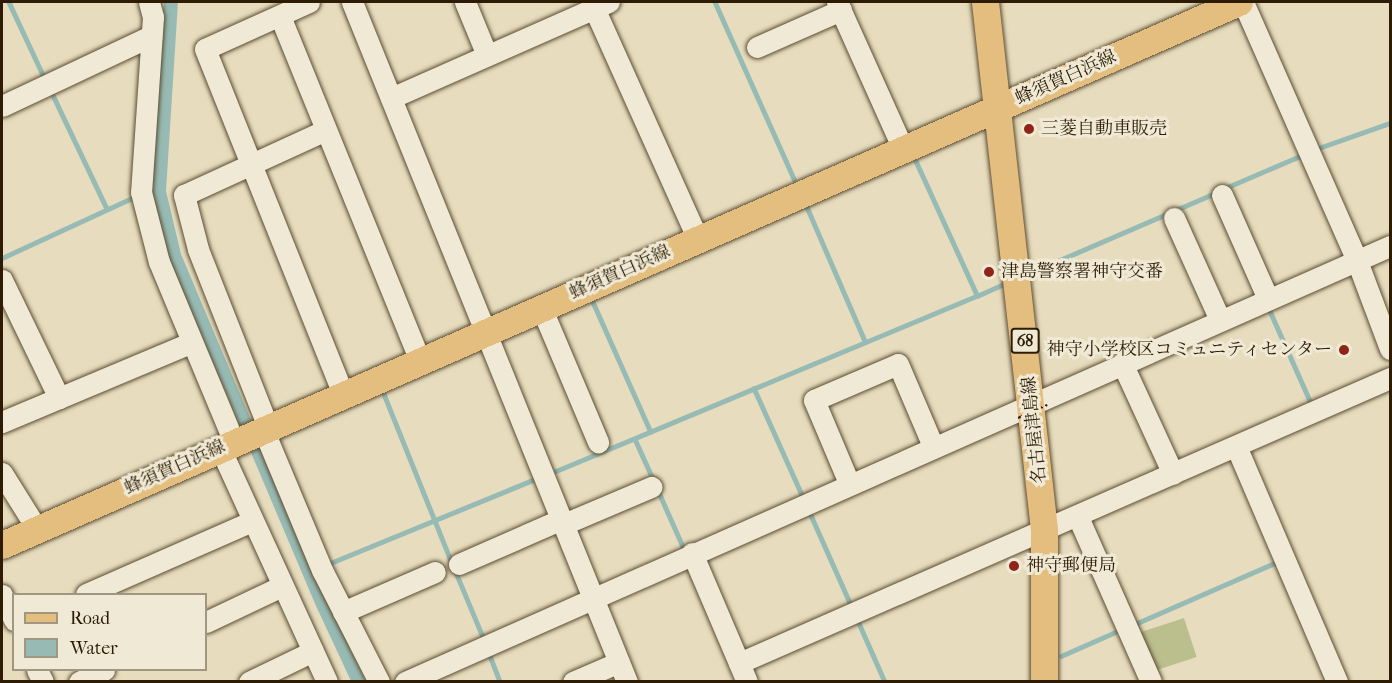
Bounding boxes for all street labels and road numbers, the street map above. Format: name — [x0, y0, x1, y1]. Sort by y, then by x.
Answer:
street label: 蜂須賀白浜線 — [1012, 46, 1120, 110]
street label: 蜂須賀白浜線 — [566, 241, 674, 305]
road number: 68 — [1010, 328, 1040, 354]
street label: 名古屋津島線 — [1019, 375, 1051, 485]
street label: 蜂須賀白浜線 — [121, 436, 229, 500]

